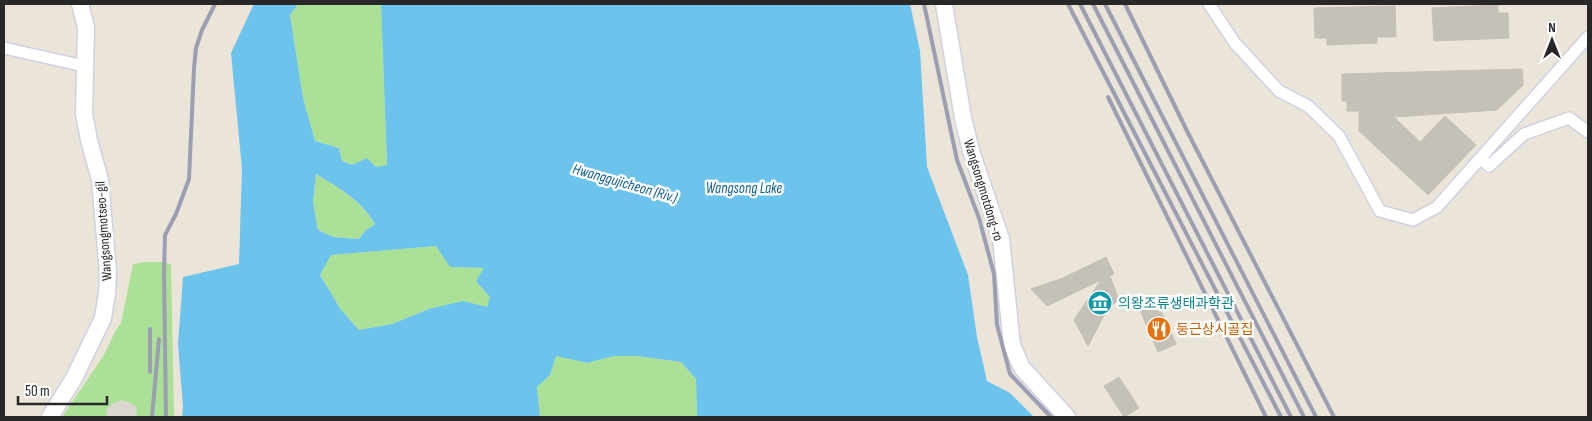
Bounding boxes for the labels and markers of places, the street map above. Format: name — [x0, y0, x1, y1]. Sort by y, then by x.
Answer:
museum icon: 의왕조류생태과학관 — [1087, 290, 1113, 316]
place label: 의왕조류생태과학관 — [1118, 295, 1234, 312]
restaurant icon: 둥근상시골집 — [1146, 316, 1172, 342]
place label: 둥근상시골집 — [1176, 321, 1253, 338]

